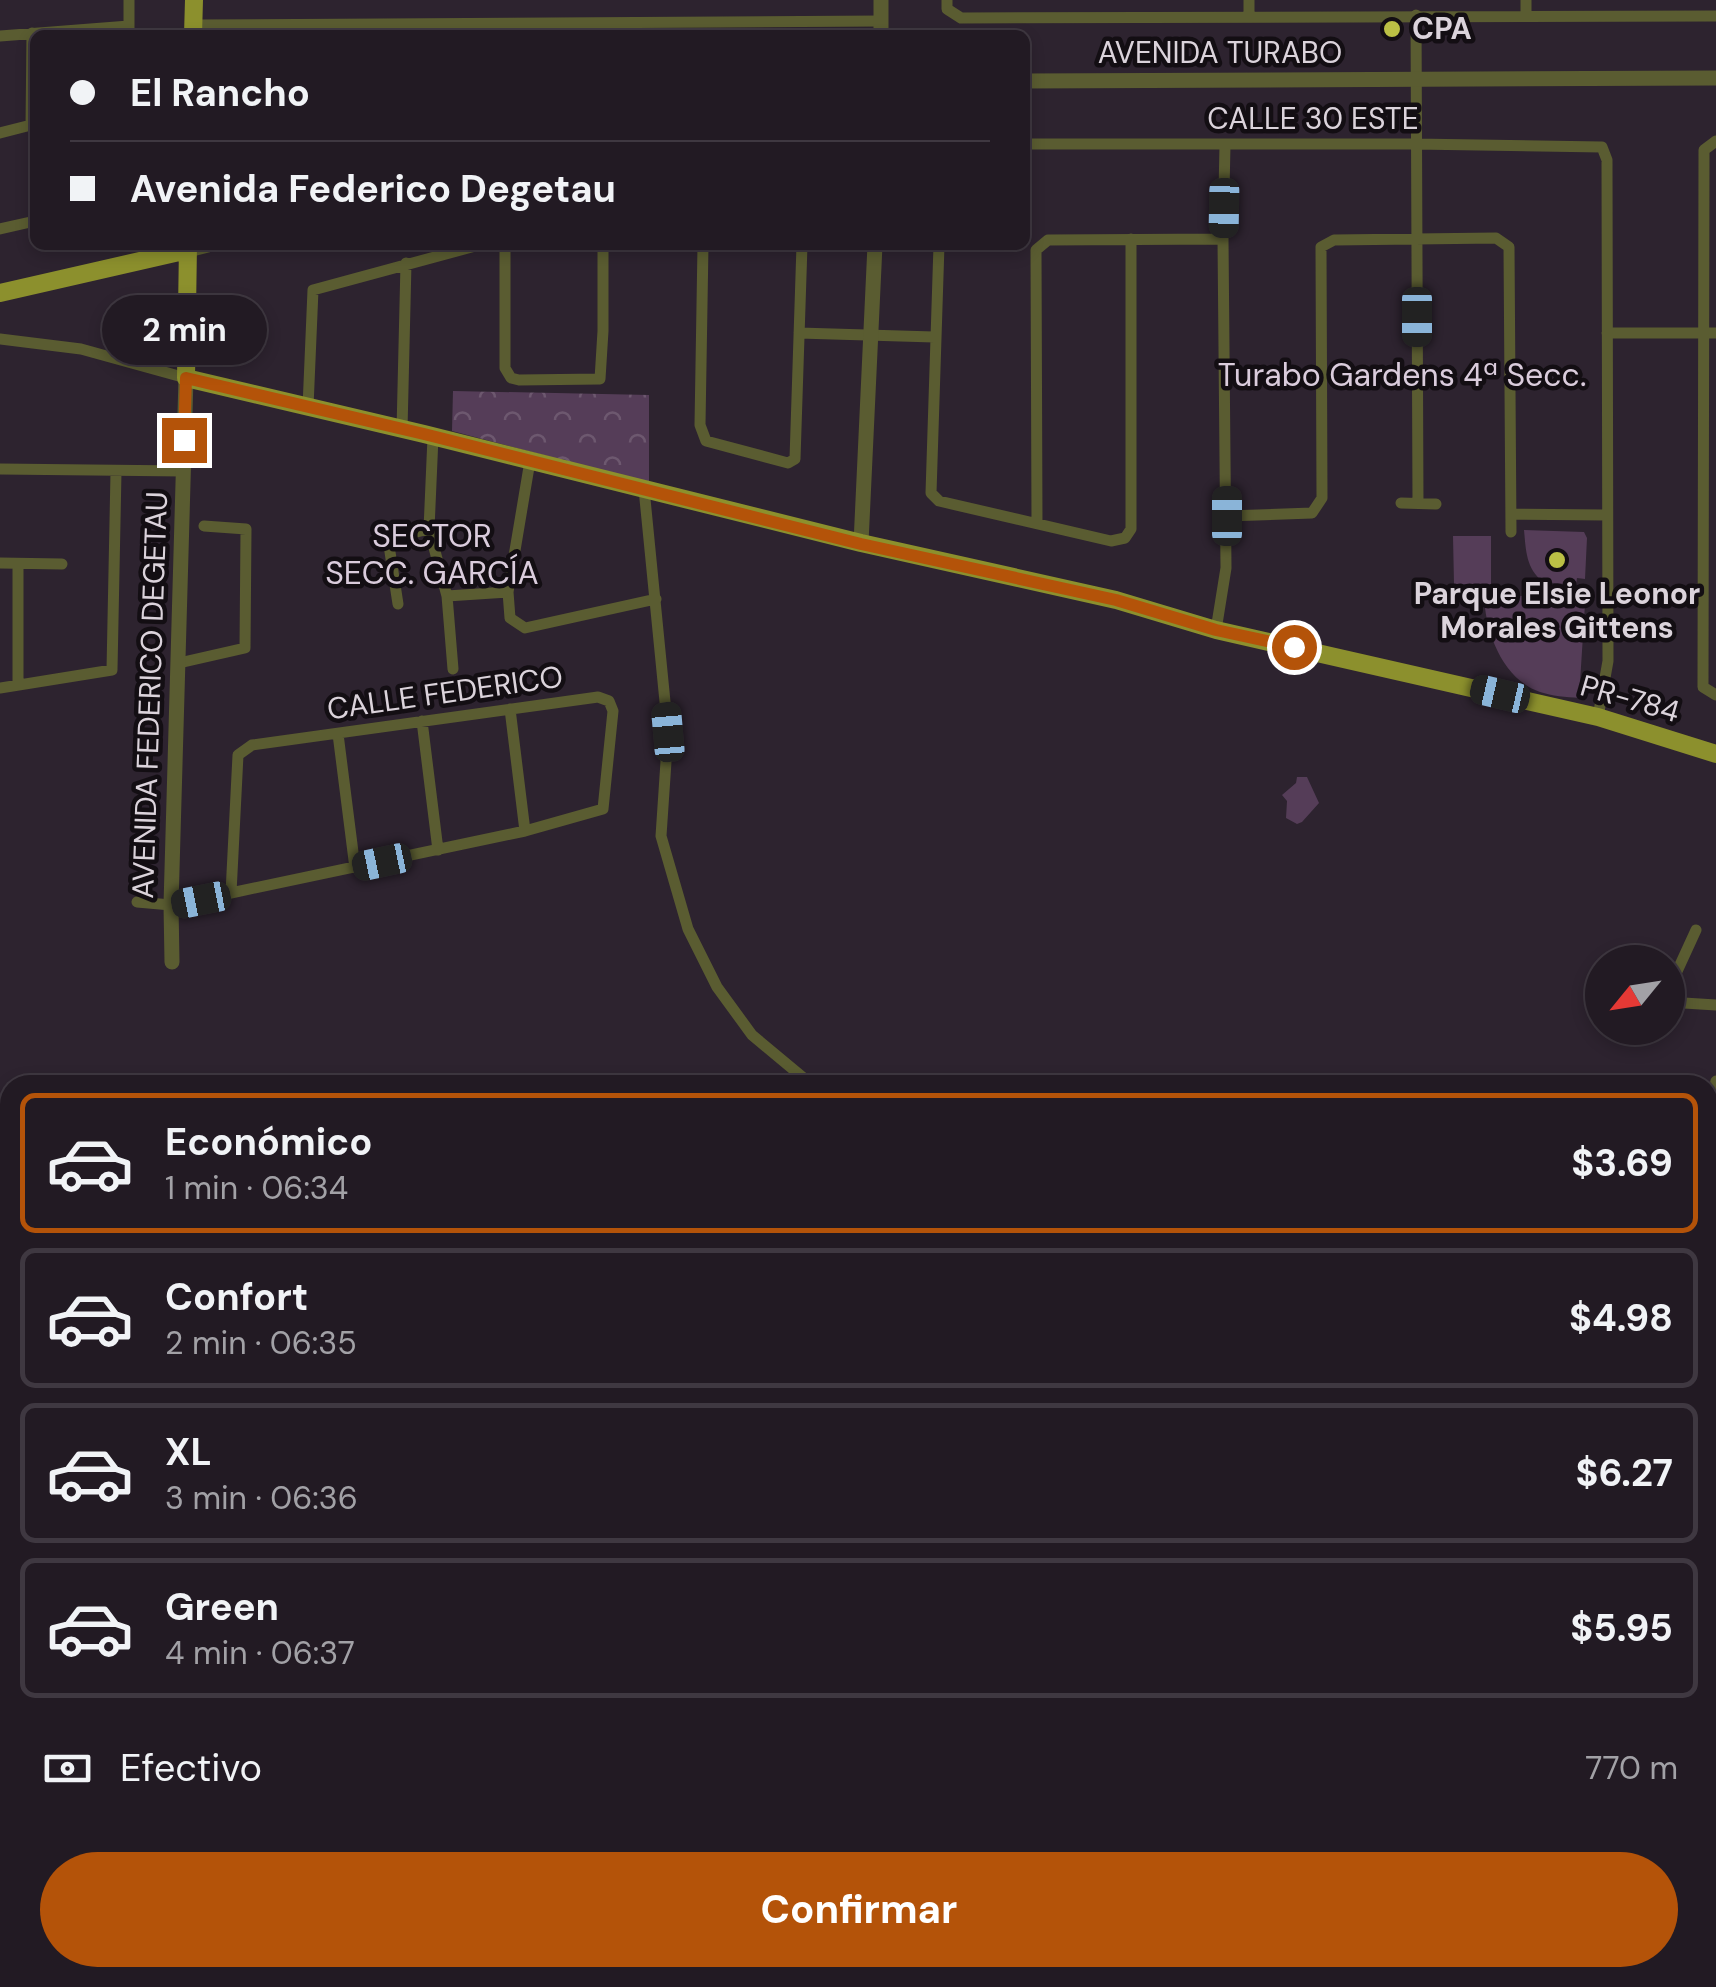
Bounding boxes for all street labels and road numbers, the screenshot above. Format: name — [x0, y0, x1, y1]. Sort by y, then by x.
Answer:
street label: AVENIDA TURABO — [1098, 33, 1342, 72]
street label: CALLE 30 ESTE — [1207, 99, 1419, 138]
street label: AVENIDA FEDERICO DEGETAU — [123, 491, 176, 899]
street label: CALLE FEDERICO — [325, 657, 565, 728]
street label: PR-784 — [1576, 666, 1684, 731]

